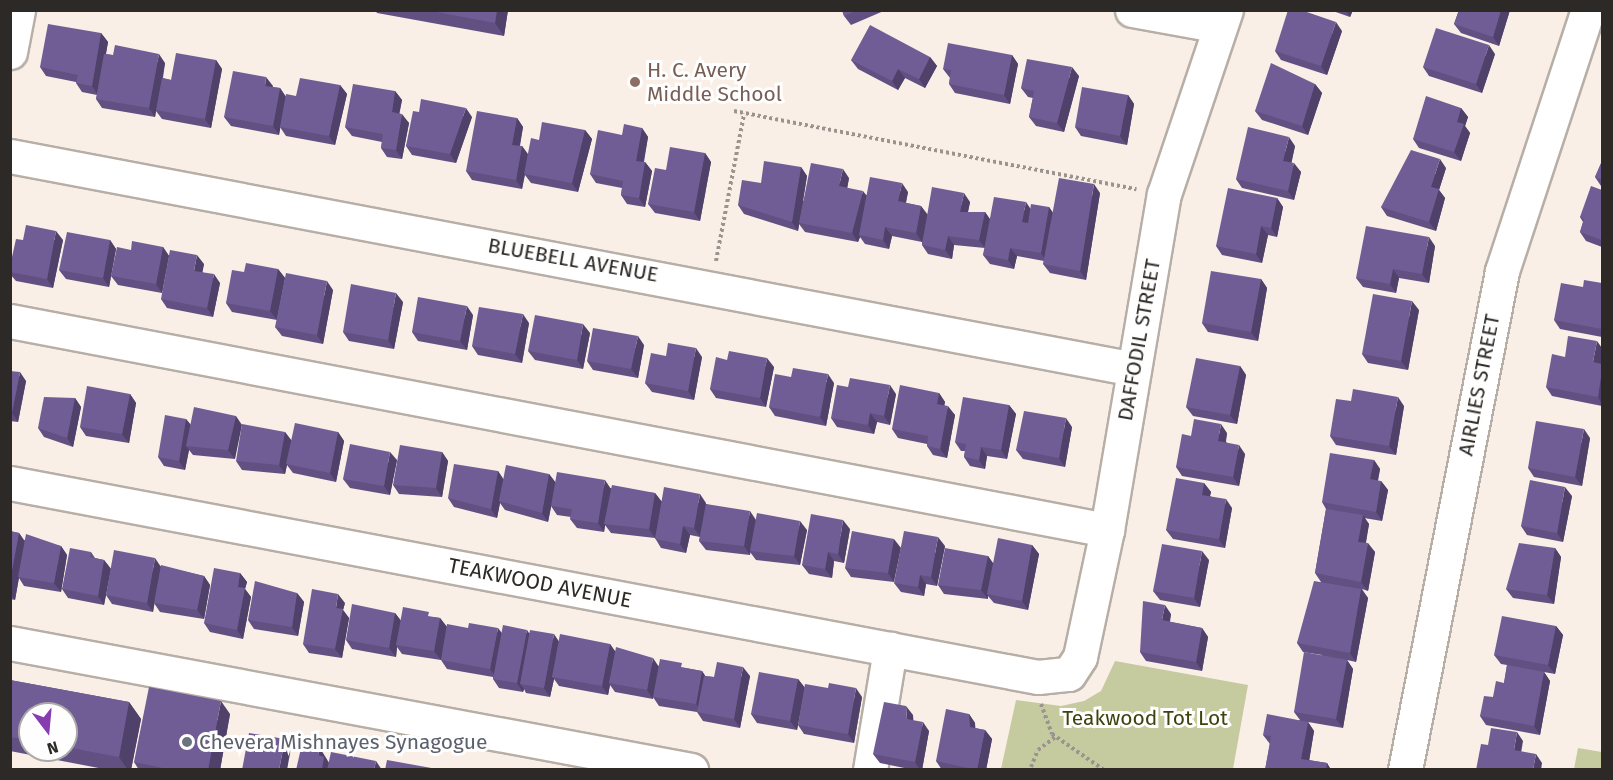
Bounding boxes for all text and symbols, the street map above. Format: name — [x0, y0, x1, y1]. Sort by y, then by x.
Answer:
place label: H. C. Avery Middle School — [647, 57, 782, 107]
marker: H. C. Avery Middle School — [628, 75, 642, 89]
street label: BLUEBELL AVENUE — [486, 233, 660, 287]
street label: DAFFODIL STREET — [1112, 257, 1166, 423]
street label: AIRLIES STREET — [1453, 312, 1505, 458]
street label: TEAKWOOD AVENUE — [446, 553, 634, 613]
north arrow — [18, 702, 78, 762]
park label: Teakwood Tot Lot — [1062, 705, 1228, 731]
place label: Chevera Mishnayes Synagogue — [199, 729, 487, 755]
marker: Chevera Mishnayes Synagogue — [180, 735, 194, 749]
text: N — [45, 737, 60, 758]

